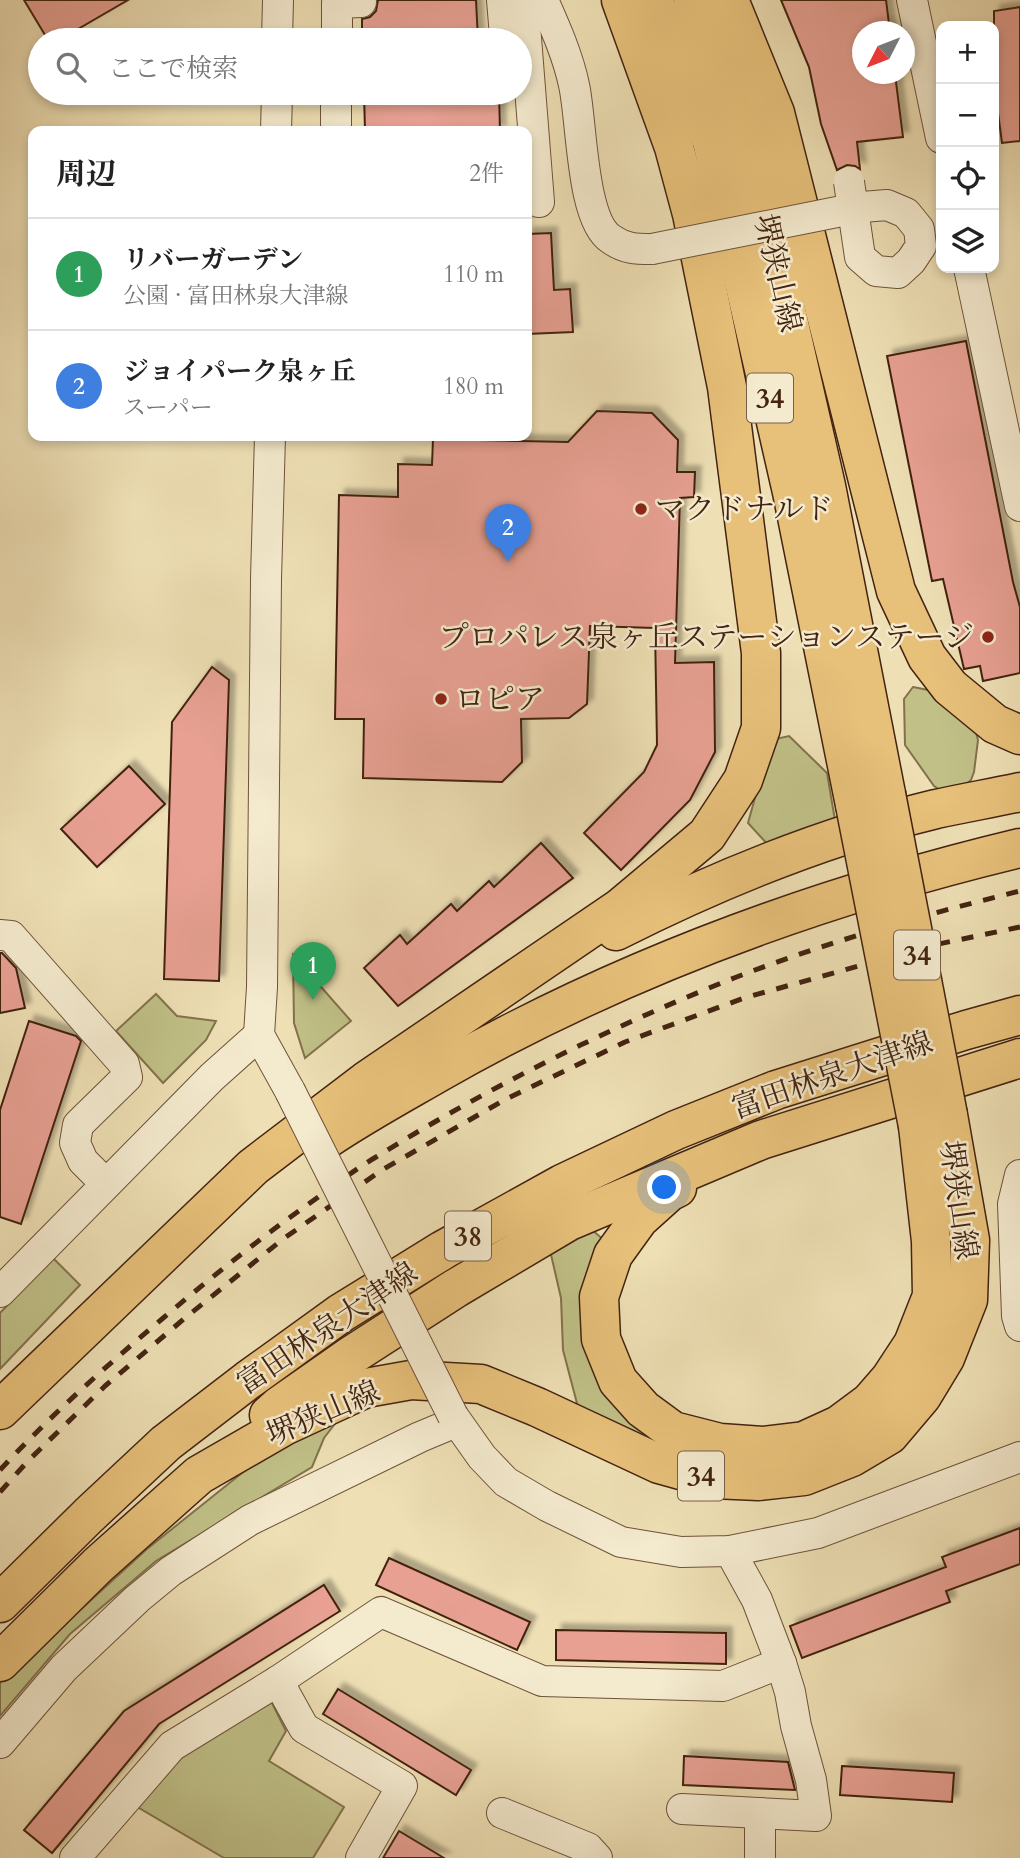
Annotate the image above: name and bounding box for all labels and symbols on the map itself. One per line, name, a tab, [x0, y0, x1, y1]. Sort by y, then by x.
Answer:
north arrow	[852, 21, 915, 84]
street label: 堺狭山線	[744, 210, 811, 336]
road number: 34	[747, 374, 793, 422]
place label: マクドナルド	[655, 489, 834, 530]
marker: マクドナルド	[633, 501, 649, 517]
pin: 2	[485, 504, 531, 562]
place label: プロパレス泉ヶ丘ステーションステージ	[439, 617, 974, 658]
marker: プロパレス泉ヶ丘ステーションステージ	[980, 629, 996, 645]
place label: ロピア	[455, 679, 545, 720]
marker: ロピア	[433, 691, 449, 707]
road number: 34	[894, 930, 940, 979]
pin: 1	[290, 942, 336, 1000]
street label: 富田林泉大津線	[726, 1022, 938, 1129]
street label: 堺狭山線	[930, 1138, 987, 1262]
your location	[647, 1170, 681, 1204]
road number: 38	[445, 1212, 491, 1260]
street label: 富田林泉大津線	[229, 1253, 426, 1404]
street label: 堺狭山線	[260, 1371, 386, 1456]
road number: 34	[678, 1452, 724, 1500]

